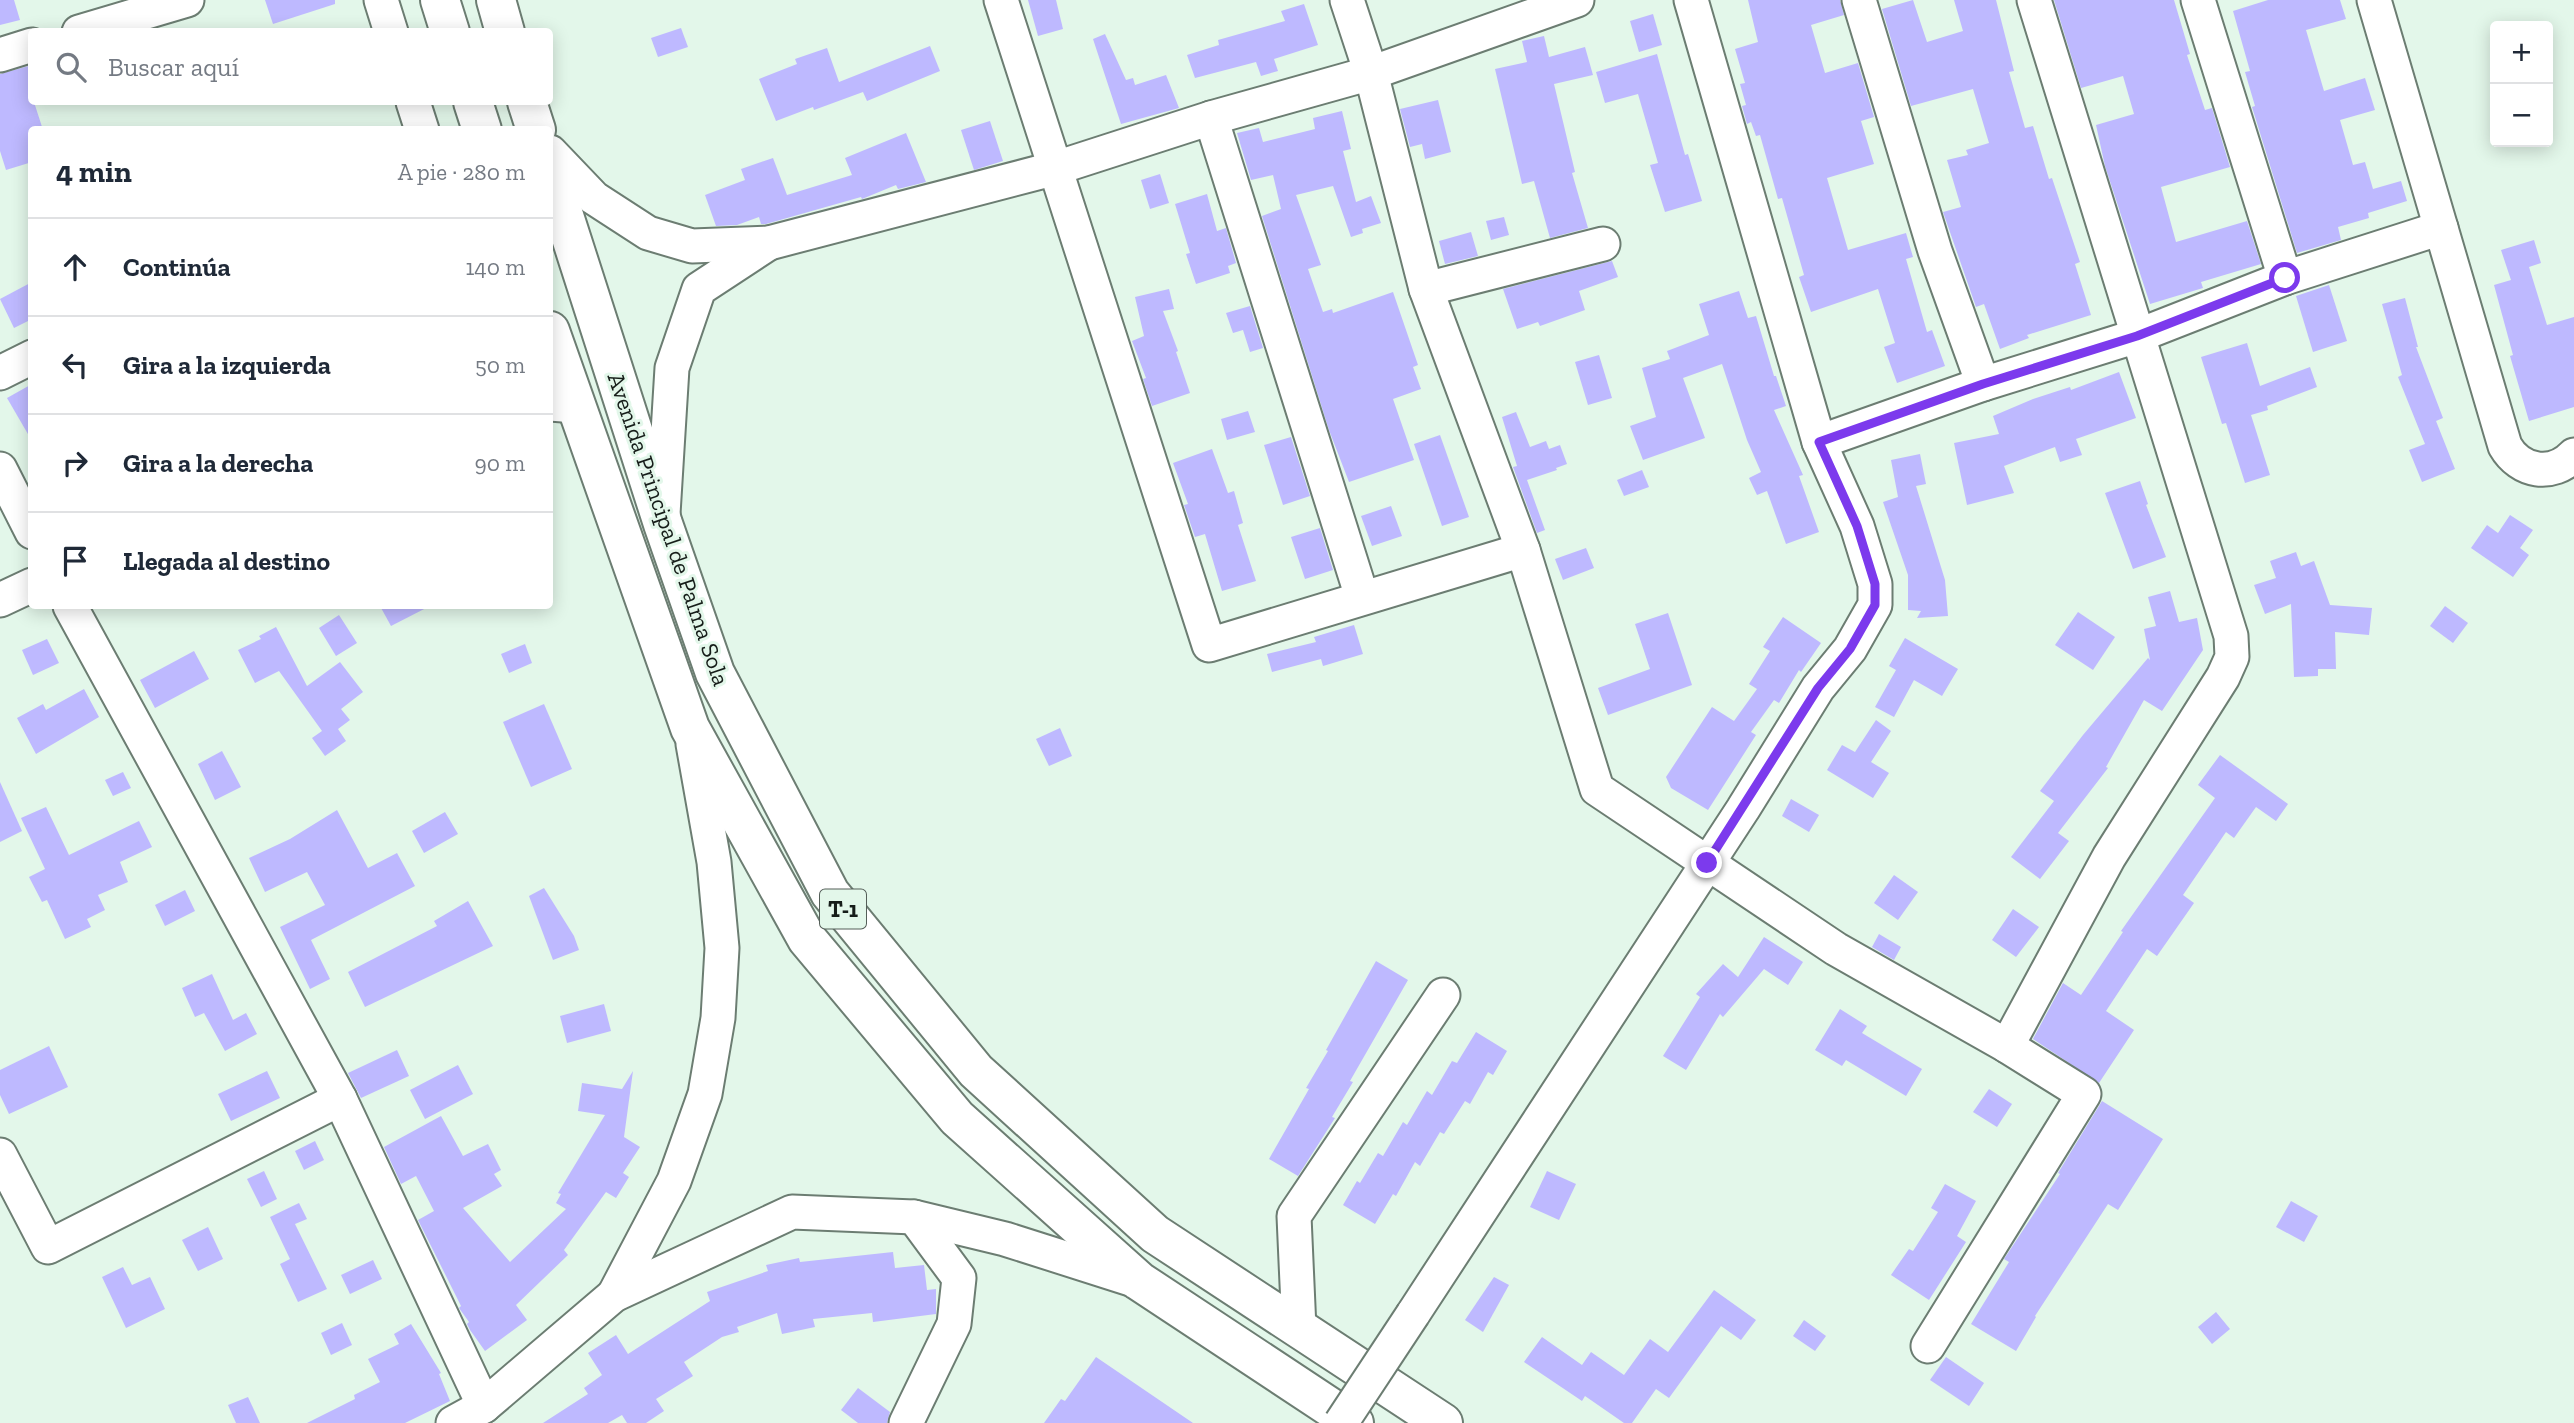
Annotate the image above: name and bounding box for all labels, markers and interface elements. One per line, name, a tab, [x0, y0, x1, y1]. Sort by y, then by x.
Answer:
map controls	[2490, 21, 2553, 147]
button: +	[2490, 21, 2553, 84]
search box	[28, 28, 553, 105]
icon: search	[52, 48, 90, 86]
text: Buscar aquí	[108, 51, 239, 83]
button: −	[2490, 84, 2553, 147]
text: 4 min	[56, 154, 132, 190]
text: A pie · 280 m	[398, 158, 525, 186]
icon: ahead	[56, 248, 94, 286]
text: Continúa	[123, 251, 231, 283]
text: 140 m	[465, 253, 525, 281]
route start	[2269, 262, 2300, 293]
icon: left	[56, 346, 94, 384]
text: Gira a la izquierda	[123, 349, 331, 381]
text: 50 m	[475, 351, 525, 379]
street label: Avenida Principal de Palma Sola	[602, 369, 736, 690]
icon: right	[56, 444, 94, 482]
text: Gira a la derecha	[123, 447, 313, 479]
text: 90 m	[474, 449, 525, 477]
icon: arrive	[56, 542, 94, 580]
text: Llegada al destino	[123, 545, 330, 577]
route end	[1691, 847, 1722, 878]
road number: T-1	[820, 890, 866, 928]

